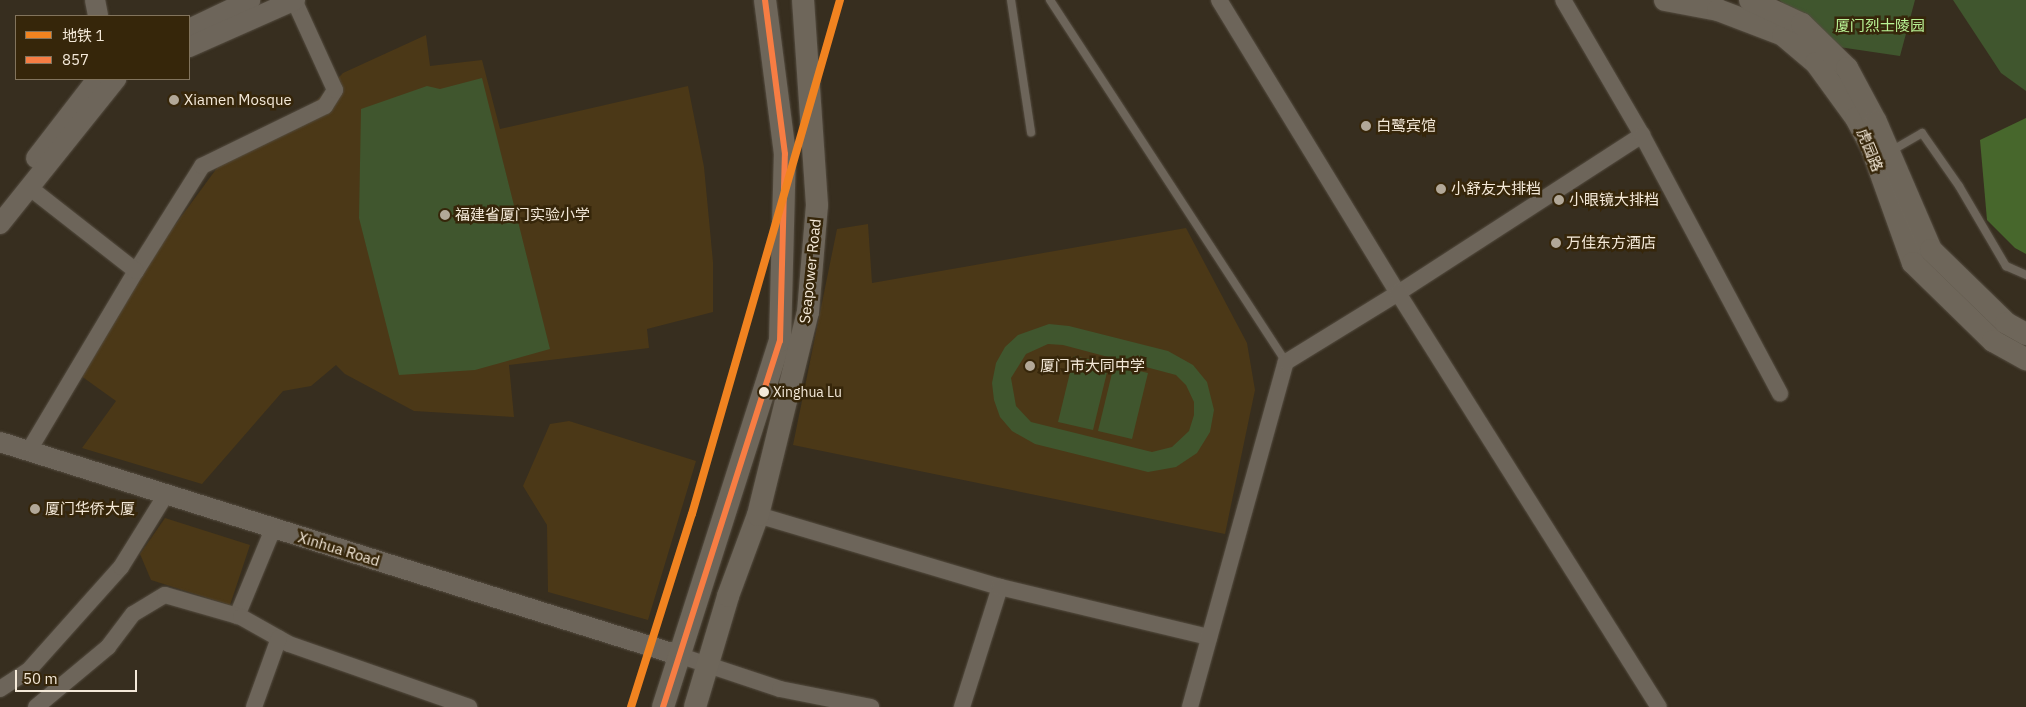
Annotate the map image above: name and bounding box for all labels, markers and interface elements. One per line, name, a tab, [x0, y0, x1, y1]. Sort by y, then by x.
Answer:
legend	[15, 15, 190, 80]
park label: 厦门烈士陵园	[1835, 17, 1925, 35]
text: 地铁 1	[62, 26, 105, 45]
text: 857	[62, 50, 89, 69]
place label: Xiamen Mosque	[184, 91, 292, 109]
marker: Xiamen Mosque	[168, 94, 180, 106]
place label: 白鹭宾馆	[1376, 117, 1436, 135]
marker: 白鹭宾馆	[1360, 120, 1372, 132]
street label: 虎园路	[1853, 126, 1887, 174]
place label: 小舒友大排档	[1451, 180, 1541, 198]
marker: 小舒友大排档	[1435, 183, 1447, 195]
place label: 小眼镜大排档	[1569, 191, 1659, 209]
marker: 小眼镜大排档	[1553, 194, 1565, 206]
place label: 福建省厦门实验小学	[455, 206, 590, 224]
marker: 福建省厦门实验小学	[439, 209, 451, 221]
street label: Seapower Road	[796, 218, 824, 324]
place label: 万佳东方酒店	[1566, 234, 1656, 252]
marker: 万佳东方酒店	[1550, 237, 1562, 249]
place label: 厦门市大同中学	[1040, 357, 1145, 375]
marker: 厦门市大同中学	[1024, 360, 1036, 372]
place label: Xinghua Lu	[773, 384, 842, 400]
marker: Xinghua Lu	[759, 387, 769, 397]
place label: 厦门华侨大厦	[45, 500, 135, 518]
marker: 厦门华侨大厦	[29, 503, 41, 515]
street label: Xinhua Road	[296, 528, 382, 570]
scale bar	[18, 660, 140, 692]
text: 50 m	[23, 669, 58, 688]

